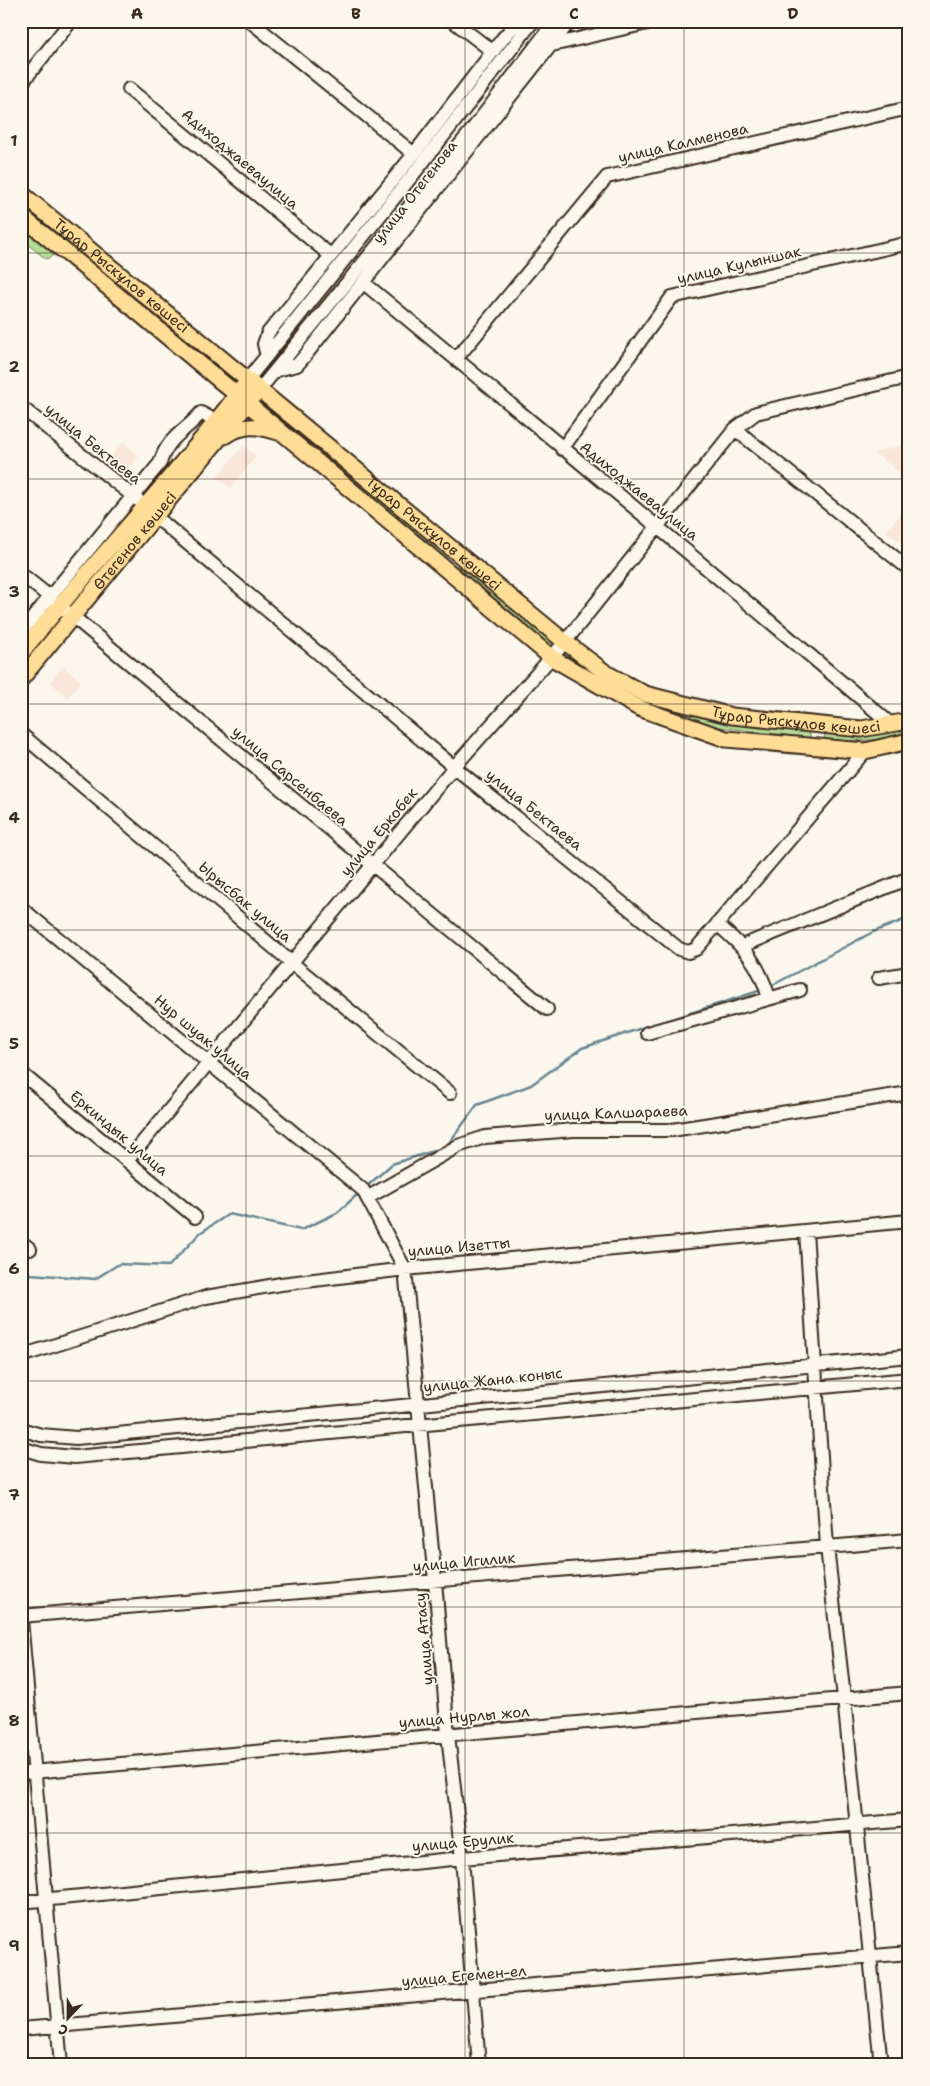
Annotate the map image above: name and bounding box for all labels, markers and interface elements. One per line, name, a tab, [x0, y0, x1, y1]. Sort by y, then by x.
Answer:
text: A	[131, 3, 143, 24]
text: B	[351, 3, 361, 24]
text: C	[569, 3, 579, 24]
text: D	[787, 3, 799, 24]
street label: Адиходжаеваулица	[177, 104, 303, 214]
street label: улица Калменова	[616, 118, 751, 168]
text: 1	[10, 130, 18, 151]
street label: улица Отегенова	[368, 136, 462, 248]
street label: Тұрар Рыскұлов көшесі	[49, 214, 193, 338]
street label: улица Кулыншак	[675, 241, 803, 289]
text: 2	[8, 356, 20, 377]
street label: улица Бектаева	[41, 399, 146, 489]
street label: Адиходжаеваулица	[576, 437, 703, 545]
street label: Тұрар Рыскұлов көшесі	[362, 472, 506, 595]
street label: Өтегенов көшесі	[88, 487, 181, 594]
text: 3	[8, 581, 20, 602]
street label: Тұрар Рыскұлов көшесі	[709, 701, 882, 739]
street label: улица Сарсенбаева	[228, 721, 353, 831]
street label: улица Бектаева	[482, 765, 587, 855]
street label: улица Еркобек	[336, 783, 422, 881]
text: 4	[8, 807, 20, 828]
street label: Ырысбак улица	[194, 857, 296, 947]
street label: Нур шуак улица	[150, 990, 257, 1084]
text: 5	[9, 1033, 19, 1054]
street label: Еркиндык улица	[66, 1086, 173, 1180]
street label: улица Калшараева	[544, 1100, 689, 1125]
street label: улица Изетты	[407, 1233, 511, 1261]
text: 6	[8, 1258, 20, 1279]
street label: улица Жана коныс	[422, 1363, 564, 1397]
text: 7	[8, 1484, 20, 1505]
street label: улица Игилик	[412, 1548, 516, 1576]
street label: улица Атасу	[410, 1592, 438, 1686]
street label: улица Нурлы жол	[398, 1701, 531, 1733]
text: 8	[8, 1710, 20, 1731]
street label: улица Ерулик	[411, 1828, 515, 1856]
text: 9	[8, 1935, 20, 1956]
street label: улица Егемен-ел	[401, 1961, 528, 1991]
north arrow	[42, 1994, 92, 2044]
text: С	[56, 2020, 70, 2040]

